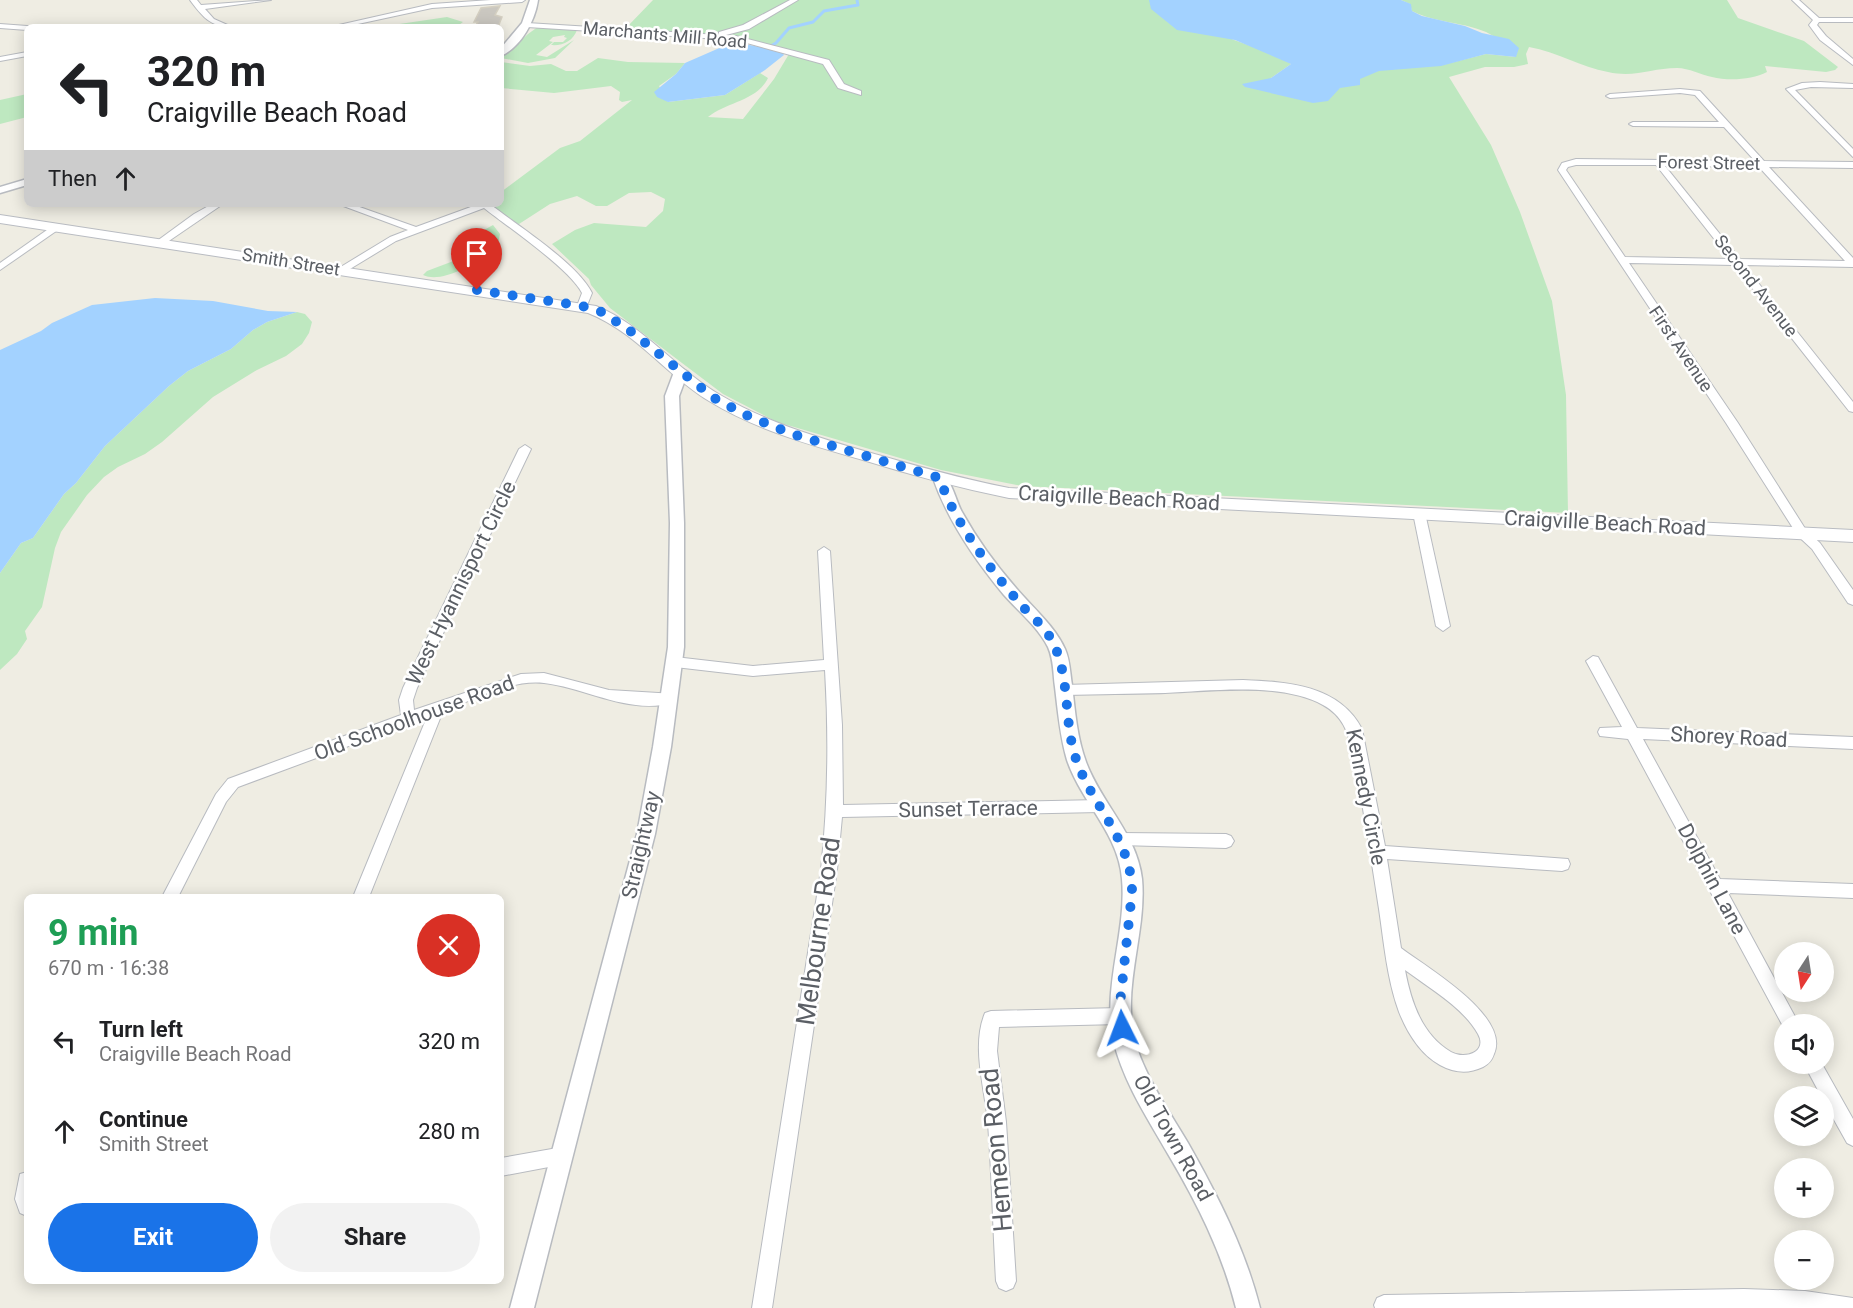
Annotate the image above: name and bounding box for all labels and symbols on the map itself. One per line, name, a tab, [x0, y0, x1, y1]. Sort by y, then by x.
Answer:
street label: Marchants Mill Road	[582, 17, 748, 52]
street label: Forest Street	[1658, 151, 1761, 174]
pin	[451, 228, 502, 290]
street label: Second Avenue	[1710, 231, 1803, 341]
street label: Smith Street	[241, 243, 342, 280]
street label: First Avenue	[1645, 302, 1718, 396]
street label: West Hyannisport Circle	[401, 477, 521, 689]
street label: Craigville Beach Road	[1017, 481, 1221, 515]
street label: Craigville Beach Road	[1503, 506, 1707, 540]
street label: Old Schoolhouse Road	[311, 671, 517, 765]
street label: Shorey Road	[1670, 722, 1788, 752]
street label: Kennedy Circle	[1341, 727, 1391, 867]
street label: Straightway	[617, 789, 665, 901]
street label: Sunset Terrace	[898, 796, 1038, 822]
street label: Dolphin Lane	[1673, 820, 1751, 938]
street label: Melbourne Road	[790, 835, 846, 1027]
north arrow	[1774, 942, 1834, 1002]
position arrow	[1090, 996, 1154, 1060]
street label: Hemeon Road	[974, 1067, 1018, 1233]
street label: Old Town Road	[1128, 1071, 1218, 1205]

